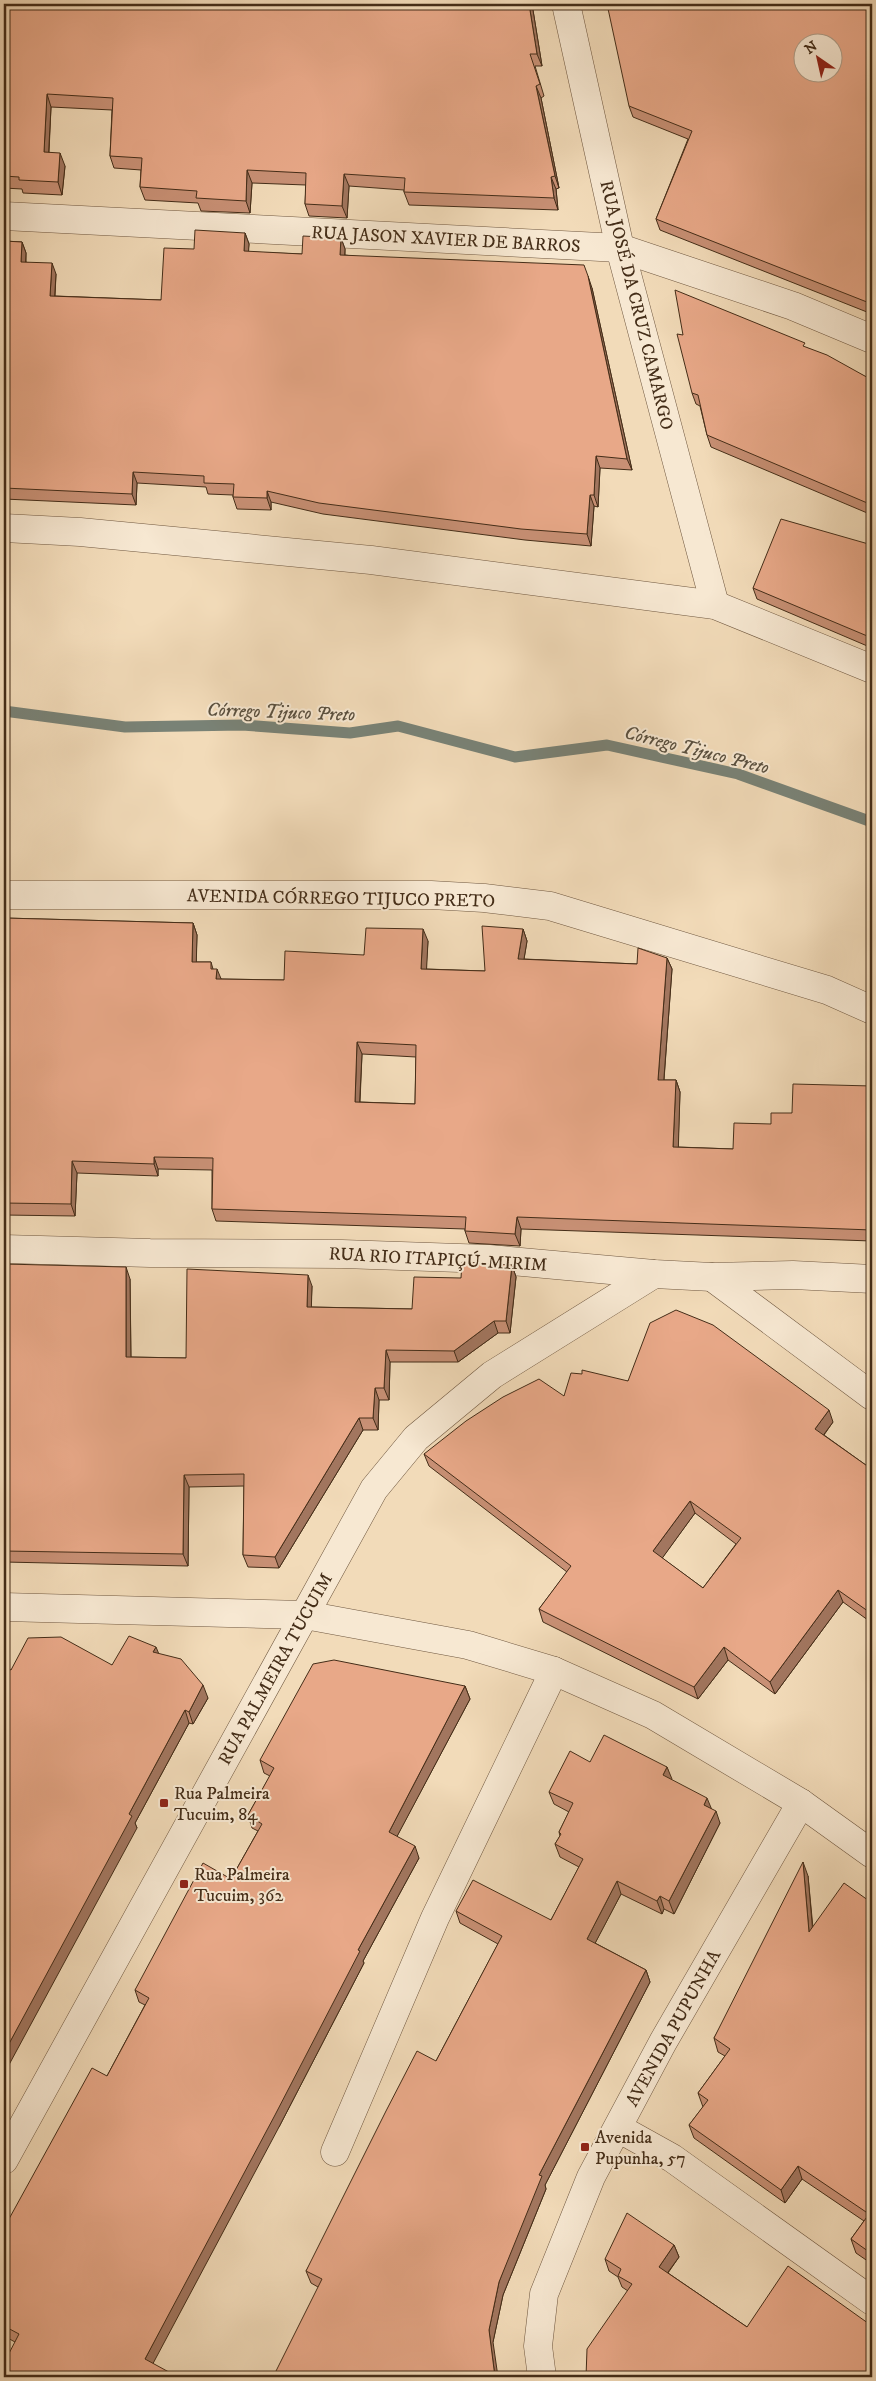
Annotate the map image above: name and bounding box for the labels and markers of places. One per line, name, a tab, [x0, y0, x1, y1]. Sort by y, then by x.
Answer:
place label: Rua Palmeira Tucuim, 84	[174, 1783, 270, 1826]
marker: Rua Palmeira Tucuim, 84	[158, 1797, 170, 1809]
place label: Rua Palmeira Tucuim, 362	[194, 1864, 290, 1907]
marker: Rua Palmeira Tucuim, 362	[178, 1878, 190, 1890]
place label: Avenida Pupunha, 57	[595, 2127, 686, 2170]
marker: Avenida Pupunha, 57	[579, 2141, 591, 2153]

